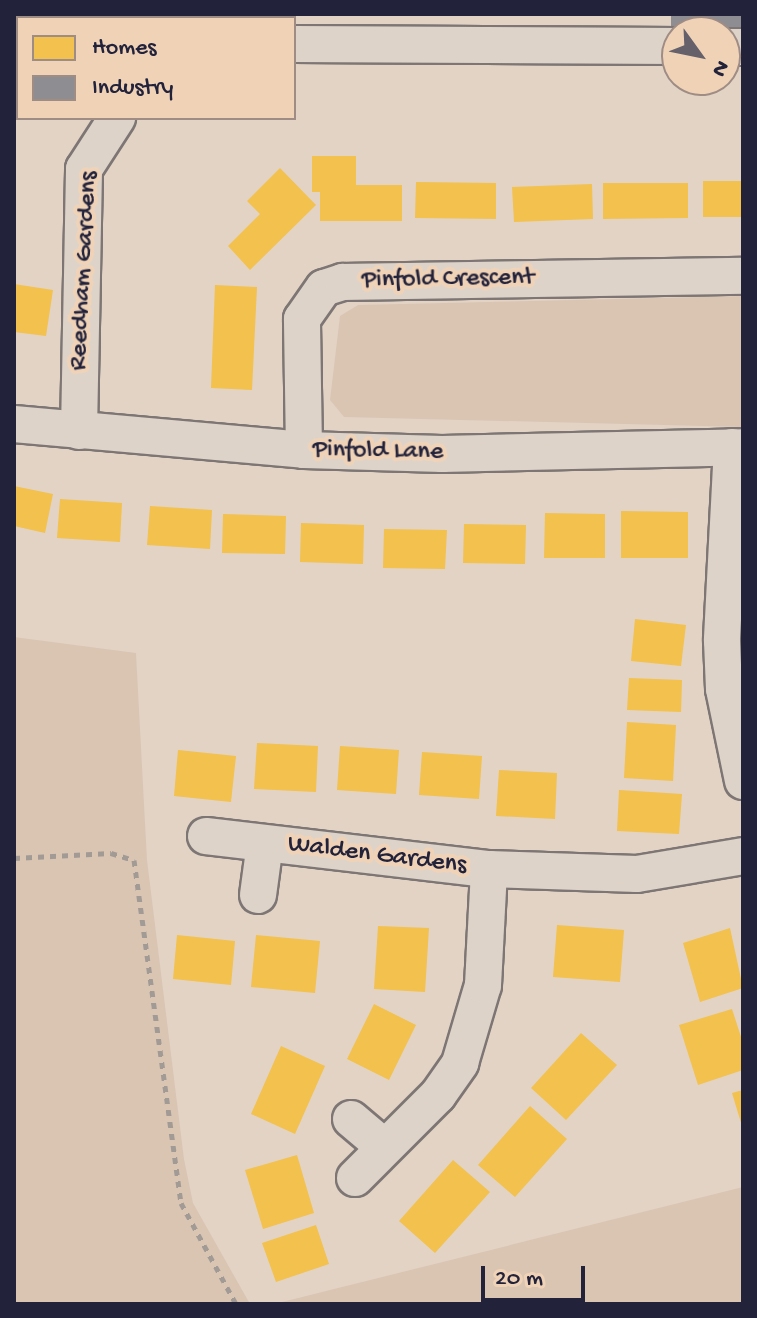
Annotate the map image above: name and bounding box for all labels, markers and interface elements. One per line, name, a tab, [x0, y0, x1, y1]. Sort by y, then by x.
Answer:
legend	[16, 16, 296, 120]
north arrow	[661, 16, 741, 96]
text: Homes	[92, 34, 156, 63]
text: N	[705, 55, 734, 81]
text: Industry	[92, 74, 173, 103]
street label: Reedham Gardens	[64, 171, 106, 371]
street label: Pinfold Crescent	[362, 263, 534, 297]
street label: Pinfold Lane	[312, 435, 444, 469]
street label: Walden Gardens	[286, 830, 468, 882]
scale bar	[485, 1250, 589, 1300]
text: 20 m	[495, 1265, 543, 1294]

